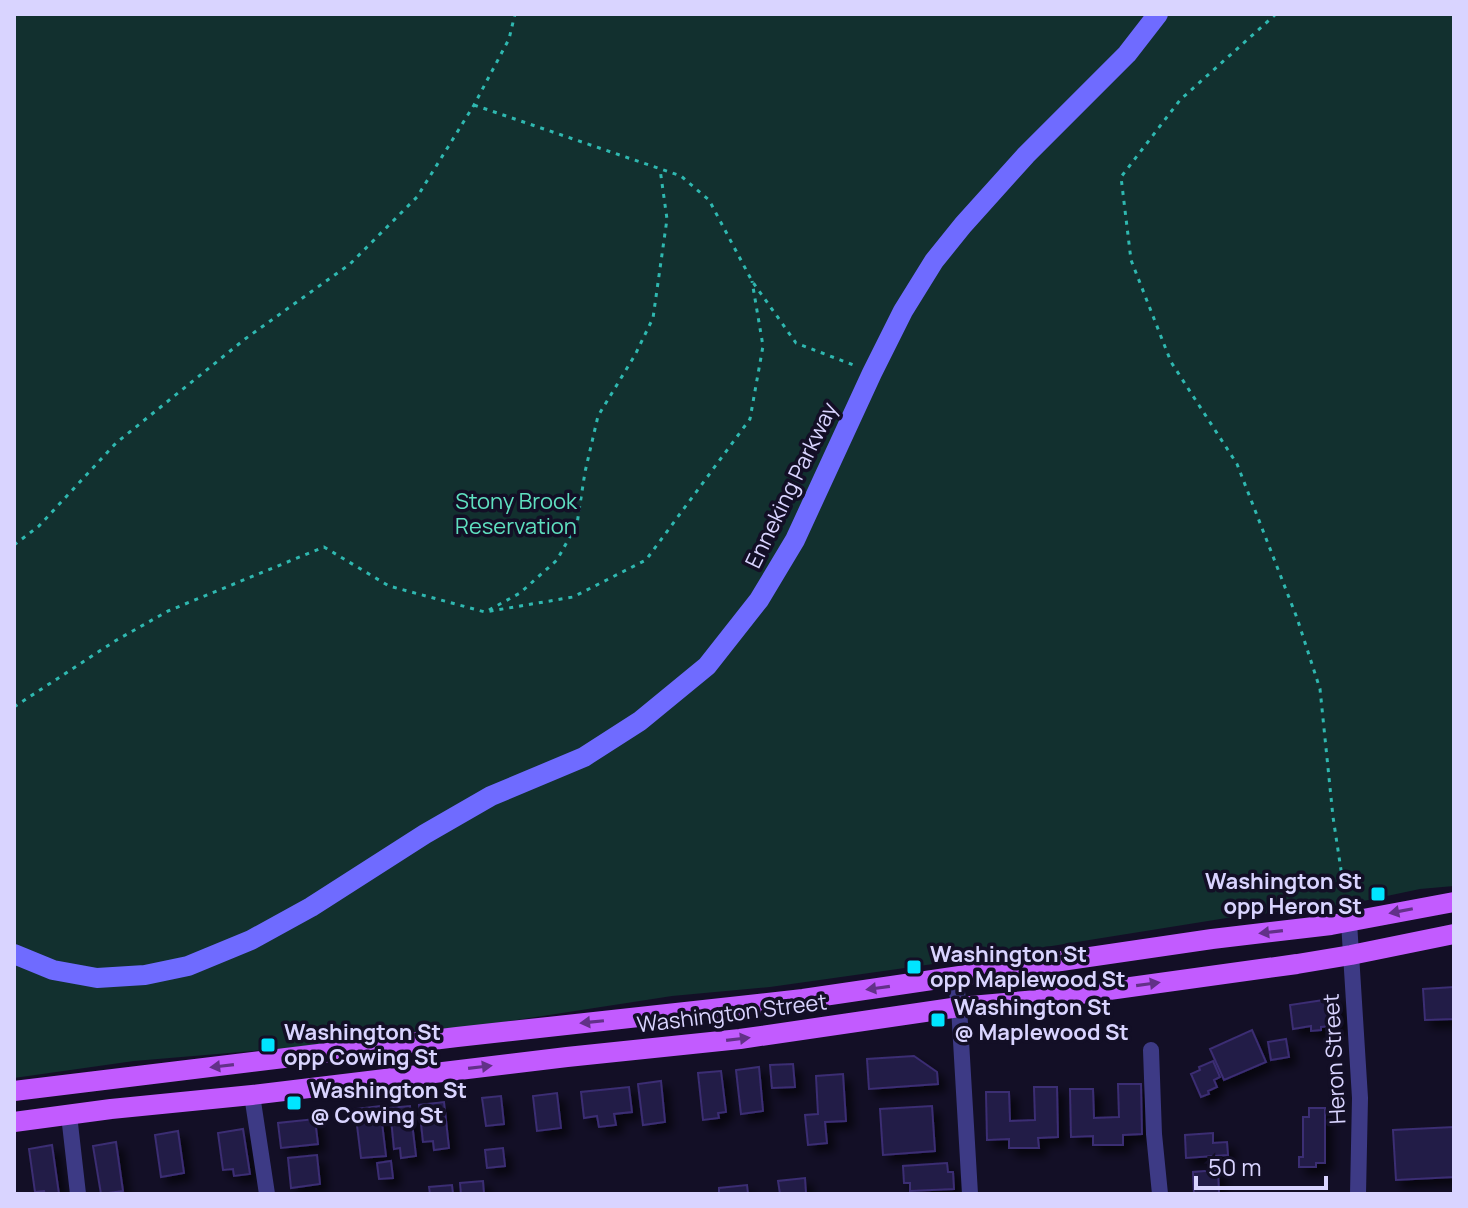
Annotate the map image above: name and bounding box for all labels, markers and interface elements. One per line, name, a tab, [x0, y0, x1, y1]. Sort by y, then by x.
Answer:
street label: Enneking Parkway	[738, 397, 844, 573]
park label: Stony Brook Reservation	[455, 486, 578, 541]
place label: Washington St opp Heron St	[1205, 866, 1362, 921]
marker: Washington St opp Heron St	[1369, 885, 1387, 903]
one-way arrow	[1389, 906, 1414, 918]
one-way arrow	[1258, 925, 1283, 938]
place label: Washington St opp Maplewood St	[930, 939, 1125, 994]
marker: Washington St opp Maplewood St	[905, 958, 923, 976]
one-way arrow	[1136, 977, 1161, 990]
one-way arrow	[865, 982, 890, 995]
street label: Washington Street	[635, 986, 829, 1040]
place label: Washington St @ Maplewood St	[954, 992, 1129, 1047]
street label: Heron Street	[1316, 993, 1352, 1125]
marker: Washington St @ Maplewood St	[929, 1011, 947, 1029]
one-way arrow	[579, 1016, 604, 1029]
place label: Washington St opp Cowing St	[284, 1017, 441, 1072]
one-way arrow	[726, 1032, 751, 1045]
marker: Washington St opp Cowing St	[259, 1036, 277, 1054]
one-way arrow	[209, 1059, 234, 1072]
one-way arrow	[468, 1060, 493, 1073]
place label: Washington St @ Cowing St	[310, 1075, 467, 1130]
marker: Washington St @ Cowing St	[285, 1094, 303, 1112]
scale bar	[1196, 1140, 1326, 1190]
text: 50 m	[1208, 1150, 1262, 1183]

